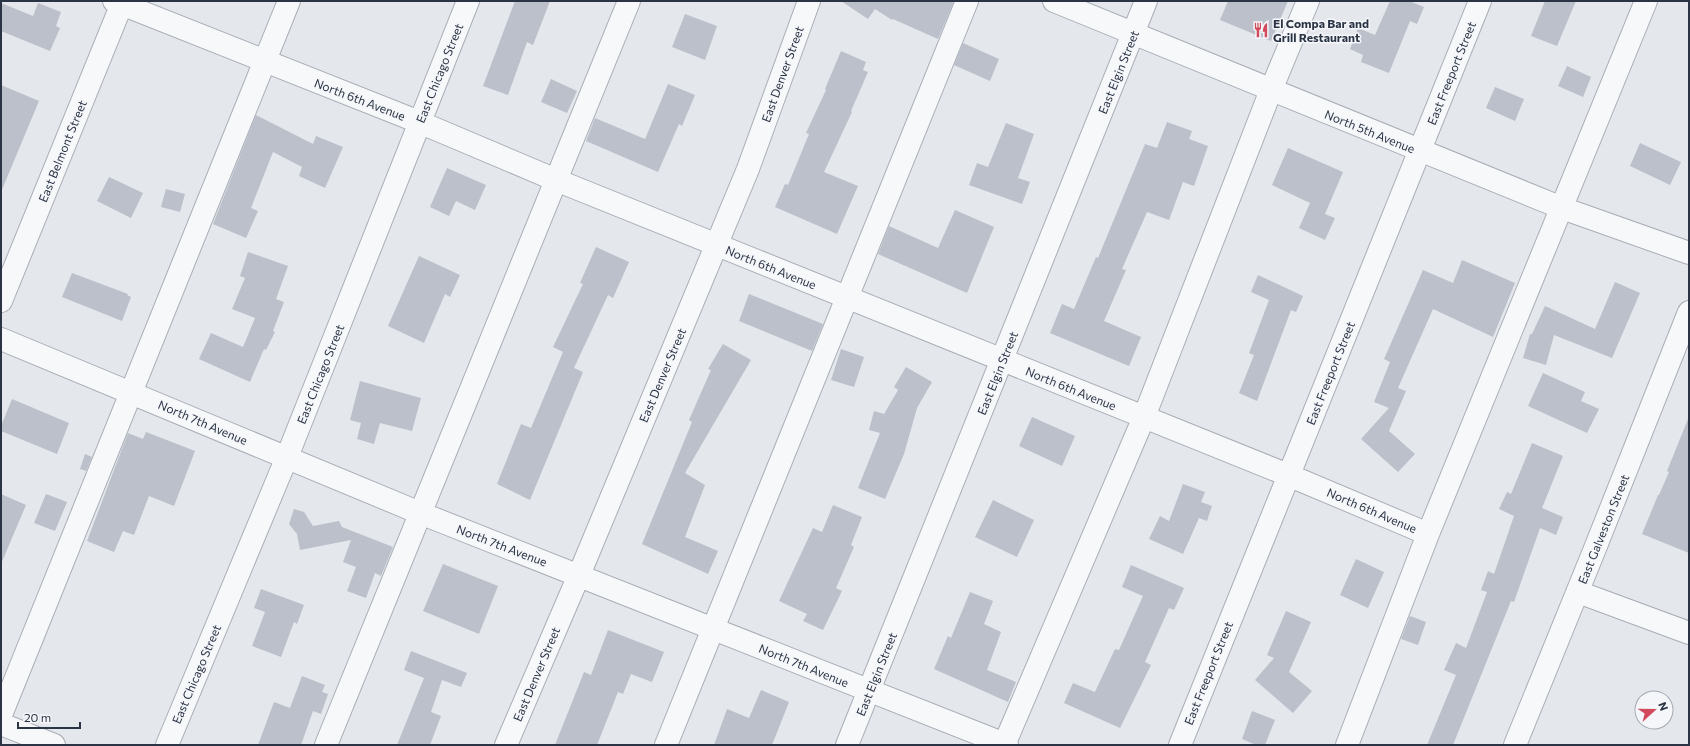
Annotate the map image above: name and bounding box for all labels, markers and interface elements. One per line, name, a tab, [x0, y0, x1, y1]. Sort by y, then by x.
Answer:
place label: El Compa Bar and Grill Restaurant	[1273, 16, 1369, 44]
street label: East Freeport Street	[1424, 19, 1478, 127]
street label: East Chicago Street	[413, 21, 465, 125]
restaurant icon: El Compa Bar and Grill Restaurant	[1252, 21, 1270, 39]
street label: East Denver Street	[758, 24, 806, 124]
street label: East Elgin Street	[1095, 28, 1141, 116]
street label: North 6th Avenue	[312, 75, 408, 123]
street label: East Belmont Street	[35, 98, 89, 204]
street label: North 5th Avenue	[1323, 107, 1417, 155]
street label: North 6th Avenue	[724, 242, 818, 292]
street label: East Freeport Street	[1303, 319, 1357, 427]
street label: East Chicago Street	[294, 322, 346, 426]
street label: East Denver Street	[636, 326, 688, 424]
street label: East Elgin Street	[974, 329, 1020, 417]
street label: North 6th Avenue	[1024, 363, 1118, 413]
street label: North 7th Avenue	[156, 397, 250, 447]
street label: East Galveston Street	[1575, 472, 1631, 586]
street label: North 6th Avenue	[1325, 485, 1419, 535]
street label: North 7th Avenue	[455, 521, 549, 569]
street label: East Freeport Street	[1181, 619, 1235, 727]
street label: East Chicago Street	[169, 622, 223, 726]
street label: East Denver Street	[510, 625, 562, 723]
street label: East Elgin Street	[853, 630, 899, 718]
street label: North 7th Avenue	[757, 641, 851, 689]
north arrow	[1634, 690, 1674, 730]
text: N	[1656, 700, 1671, 712]
scale bar	[18, 704, 80, 730]
text: 20 m	[24, 710, 51, 724]

